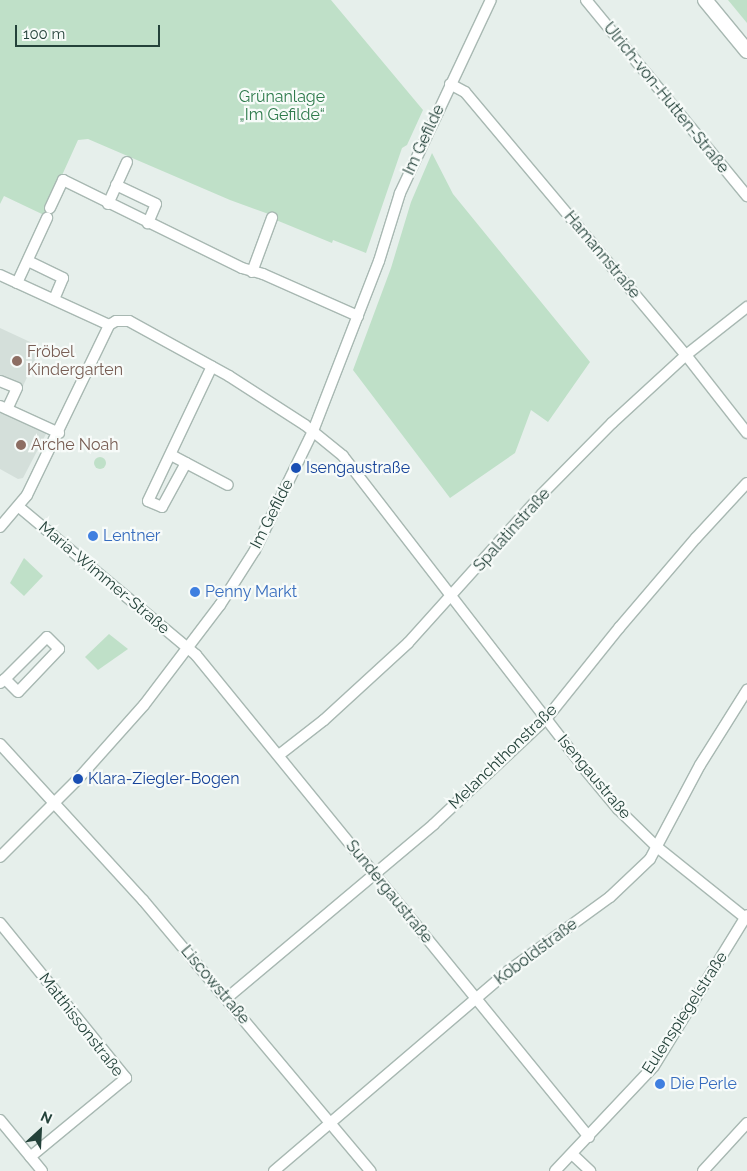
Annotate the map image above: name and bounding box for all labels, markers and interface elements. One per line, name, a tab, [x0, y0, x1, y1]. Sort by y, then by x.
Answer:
scale bar	[18, 15, 162, 47]
street label: Ulrich-von-Hutten-Straße	[599, 19, 733, 177]
text: 100 m	[23, 25, 65, 43]
park label: Grünanlage „Im Gefilde“	[239, 87, 325, 125]
street label: Im Gefilde	[399, 102, 449, 178]
street label: Hamannstraße	[560, 207, 644, 303]
place label: Fröbel Kindergarten	[27, 342, 123, 380]
marker: Fröbel Kindergarten	[11, 355, 23, 367]
place label: Arche Noah	[31, 435, 119, 455]
marker: Arche Noah	[15, 439, 27, 451]
place label: Isengaustraße	[306, 458, 410, 478]
marker: Isengaustraße	[290, 462, 302, 474]
street label: Im Gefilde	[246, 476, 298, 552]
street label: Spalatinstraße	[470, 485, 554, 575]
street label: Maria-Wimmer-Straße	[35, 518, 173, 638]
place label: Lentner	[103, 526, 160, 546]
marker: Lentner	[87, 530, 99, 542]
place label: Penny Markt	[205, 582, 298, 602]
marker: Penny Markt	[189, 586, 201, 598]
street label: Melanchthonstraße	[445, 700, 561, 814]
street label: Isengaustraße	[553, 731, 635, 823]
place label: Klara-Ziegler-Bogen	[88, 769, 239, 789]
marker: Klara-Ziegler-Bogen	[72, 773, 84, 785]
street label: Sundergaustraße	[342, 837, 436, 947]
street label: Koboldstraße	[491, 915, 581, 989]
street label: Liscowstraße	[177, 942, 253, 1028]
street label: Eulenspiegelstraße	[638, 948, 732, 1078]
street label: Matthissonstraße	[35, 969, 127, 1081]
place label: Die Perle	[670, 1074, 737, 1094]
marker: Die Perle	[654, 1078, 666, 1090]
north arrow	[15, 1106, 65, 1156]
text: N	[38, 1108, 55, 1127]

